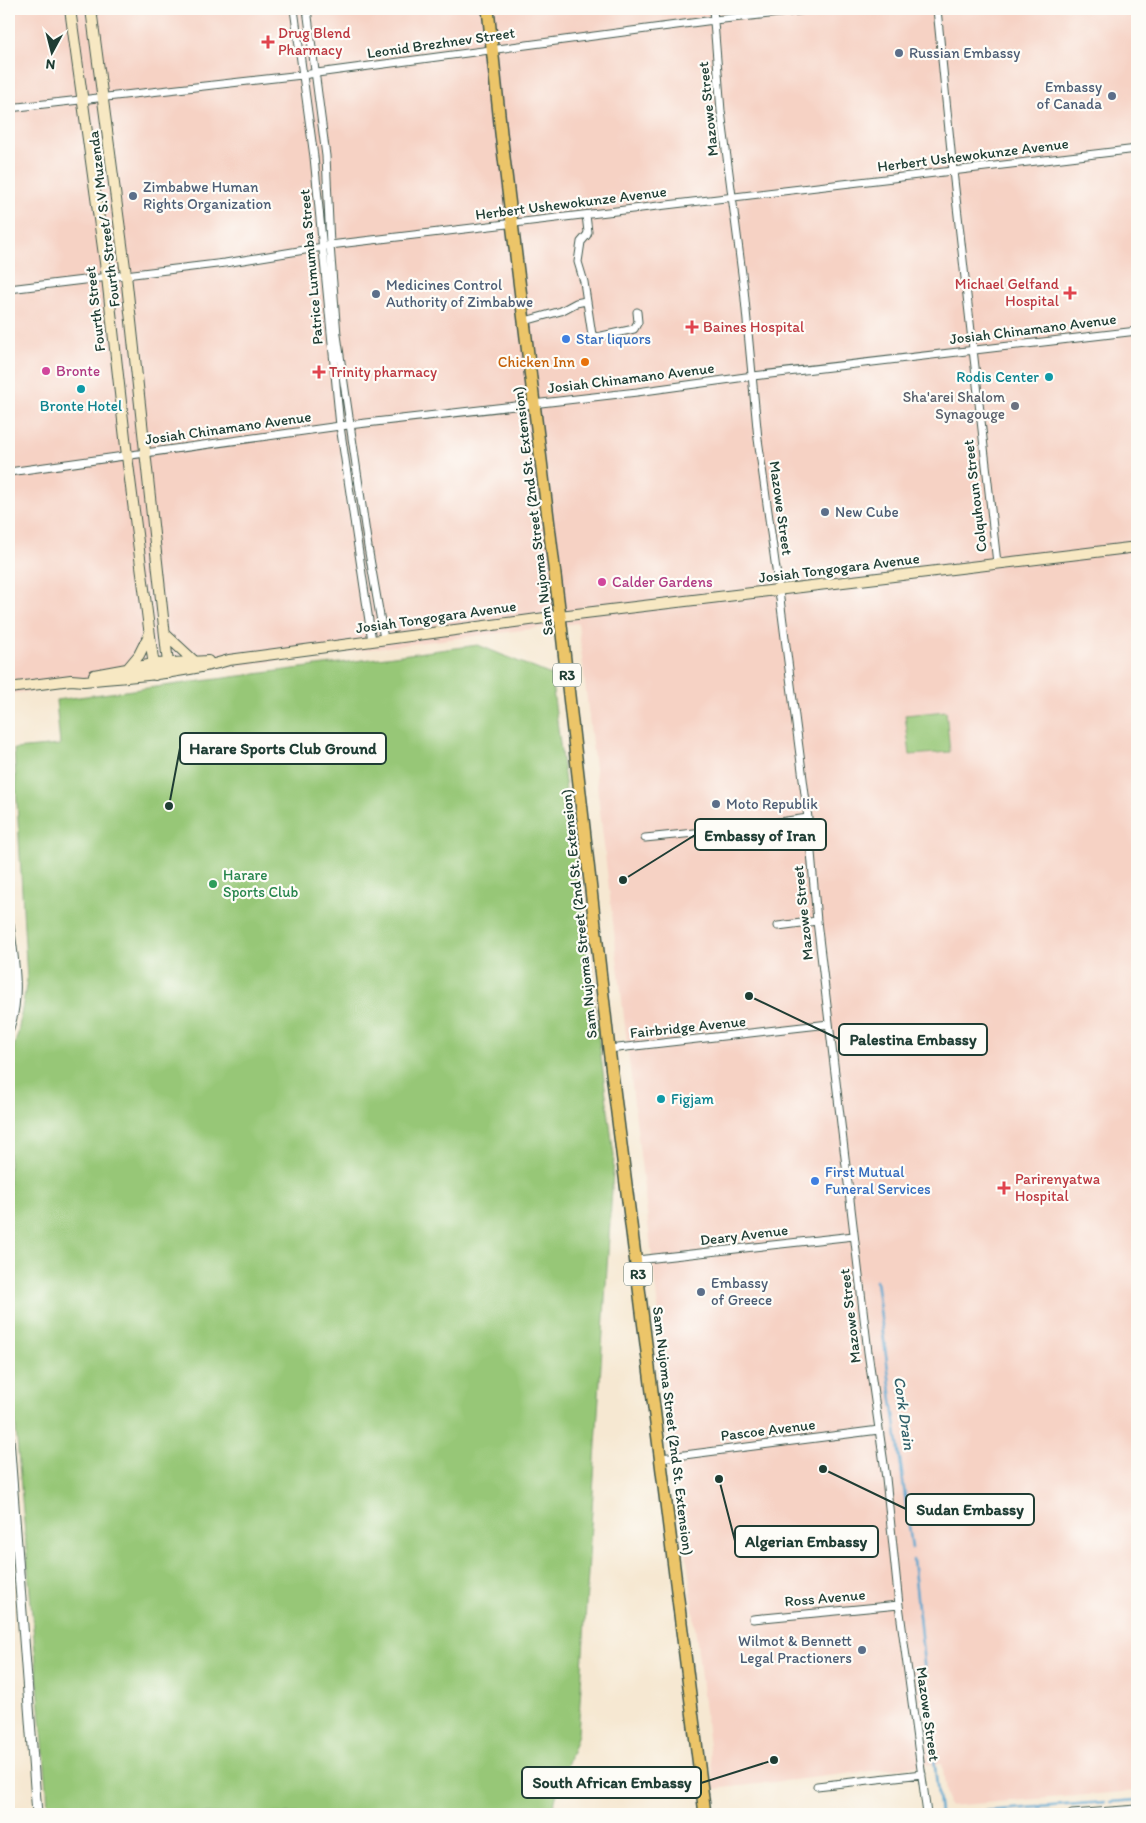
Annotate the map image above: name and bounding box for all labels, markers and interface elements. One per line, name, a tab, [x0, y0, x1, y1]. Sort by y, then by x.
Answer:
place label: Drug Blend Pharmacy	[278, 24, 351, 59]
street label: Leonid Brezhnev Street	[366, 24, 517, 62]
north arrow	[28, 28, 78, 78]
marker: Drug Blend Pharmacy	[262, 36, 274, 48]
place label: Russian Embassy	[909, 44, 1020, 62]
marker: Russian Embassy	[893, 47, 905, 59]
text: N	[45, 55, 56, 73]
street label: Mazowe Street	[694, 60, 722, 157]
place label: Embassy of Canada	[1037, 78, 1102, 113]
marker: Embassy of Canada	[1106, 90, 1118, 102]
street label: Fourth Street/ S.V Muzenda	[84, 130, 124, 308]
street label: Herbert Ushewokunze Avenue	[876, 134, 1070, 176]
place label: Zimbabwe Human Rights Organization	[143, 178, 272, 213]
street label: Herbert Ushewokunze Avenue	[474, 182, 668, 224]
street label: Patrice Lumumba Street	[295, 188, 327, 345]
marker: Zimbabwe Human Rights Organization	[127, 190, 139, 202]
street label: Fourth Street	[81, 265, 109, 353]
place label: Michael Gelfand Hospital	[955, 275, 1060, 310]
place label: Medicines Control Authority of Zimbabwe	[386, 276, 533, 311]
marker: Michael Gelfand Hospital	[1063, 286, 1077, 300]
marker: Medicines Control Authority of Zimbabwe	[370, 288, 382, 300]
street label: Josiah Chinamano Avenue	[949, 310, 1117, 348]
place label: Baines Hospital	[703, 318, 805, 336]
marker: Baines Hospital	[685, 320, 699, 334]
place label: Star liquors	[576, 330, 651, 348]
marker: Star liquors	[560, 333, 572, 345]
place label: Chicken Inn	[498, 353, 575, 371]
marker: Chicken Inn	[579, 356, 591, 368]
street label: Josiah Chinamano Avenue	[547, 359, 715, 397]
place label: Bronte	[56, 362, 100, 380]
place label: Trinity pharmacy	[329, 363, 437, 381]
marker: Bronte	[40, 365, 52, 377]
marker: Trinity pharmacy	[313, 366, 325, 378]
place label: Rodis Center	[956, 368, 1039, 386]
marker: Rodis Center	[1043, 371, 1055, 383]
marker: Bronte Hotel	[75, 383, 87, 395]
street label: Sam Nujoma Street (2nd St. Extension)	[509, 386, 557, 636]
place label: Sha'arei Shalom Synagouge	[903, 388, 1005, 423]
place label: Bronte Hotel	[40, 397, 123, 415]
marker: Sha'arei Shalom Synagouge	[1009, 400, 1021, 412]
street label: Josiah Chinamano Avenue	[144, 407, 312, 449]
street label: Colquhoun Street	[959, 438, 991, 553]
street label: Mazowe Street	[765, 460, 797, 557]
place label: New Cube	[835, 503, 899, 521]
marker: New Cube	[819, 506, 831, 518]
street label: Josiah Tongogara Avenue	[758, 549, 920, 587]
place label: Calder Gardens	[612, 573, 713, 591]
marker: Calder Gardens	[596, 576, 608, 588]
street label: Josiah Tongogara Avenue	[355, 597, 517, 637]
road number: R3	[553, 664, 581, 686]
callout: Harare Sports Club Ground	[180, 733, 386, 764]
text: Harare Sports Club Ground	[189, 739, 377, 759]
street label: Sam Nujoma Street (2nd St. Extension)	[557, 789, 601, 1039]
place label: Moto Republik	[726, 795, 818, 813]
marker: Moto Republik	[710, 798, 722, 810]
callout: Embassy of Iran	[695, 819, 826, 850]
text: Embassy of Iran	[704, 826, 816, 846]
street label: Mazowe Street	[789, 864, 817, 961]
place label: Harare Sports Club	[223, 866, 299, 901]
marker: Harare Sports Club	[207, 878, 219, 890]
street label: Fairbridge Avenue	[629, 1012, 747, 1042]
callout: Palestina Embassy	[839, 1024, 987, 1055]
text: Palestina Embassy	[849, 1030, 977, 1050]
place label: Figjam	[671, 1090, 714, 1108]
marker: Figjam	[655, 1093, 667, 1105]
place label: First Mutual Funeral Services	[825, 1163, 931, 1198]
place label: Parirenyatwa Hospital	[1015, 1170, 1101, 1205]
marker: First Mutual Funeral Services	[809, 1175, 821, 1187]
marker: Parirenyatwa Hospital	[997, 1181, 1011, 1195]
street label: Deary Avenue	[699, 1221, 789, 1249]
road number: R3	[624, 1262, 652, 1286]
street label: Mazowe Street	[835, 1267, 865, 1364]
place label: Embassy of Greece	[711, 1274, 772, 1309]
marker: Embassy of Greece	[695, 1286, 707, 1298]
street label: Sam Nujoma Street (2nd St. Extension)	[649, 1306, 697, 1556]
water label: Cork Drain	[890, 1375, 919, 1451]
street label: Pascoe Avenue	[720, 1415, 816, 1445]
callout: Sudan Embassy	[906, 1494, 1034, 1525]
text: Sudan Embassy	[916, 1500, 1024, 1520]
callout: Algerian Embassy	[735, 1526, 878, 1557]
text: Algerian Embassy	[744, 1532, 867, 1552]
street label: Ross Avenue	[784, 1586, 866, 1610]
place label: Wilmot & Bennett Legal Practioners	[738, 1632, 852, 1667]
marker: Wilmot & Bennett Legal Practioners	[856, 1644, 868, 1656]
street label: Mazowe Street	[912, 1666, 944, 1763]
callout: South African Embassy	[522, 1767, 701, 1798]
text: South African Embassy	[532, 1773, 692, 1793]

